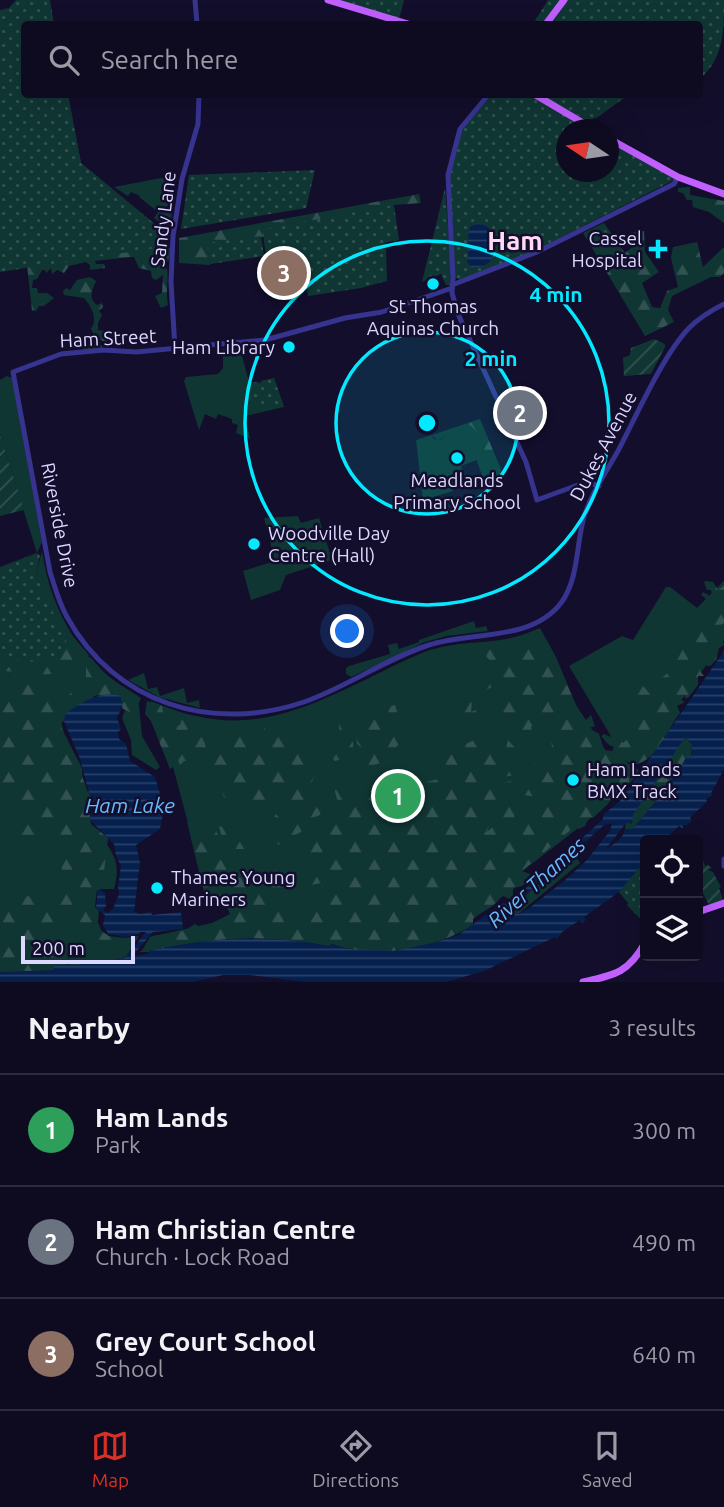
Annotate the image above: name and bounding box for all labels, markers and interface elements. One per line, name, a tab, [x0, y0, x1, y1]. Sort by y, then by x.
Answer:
search box	[21, 21, 703, 98]
icon: search	[45, 41, 83, 79]
text: Search here	[101, 45, 238, 74]
north arrow	[556, 119, 619, 182]
street label: Sandy Lane	[146, 170, 180, 268]
district label: Ham	[487, 226, 543, 255]
place label: Cassel Hospital	[571, 227, 642, 271]
marker: Cassel Hospital	[648, 239, 668, 259]
pin: 3	[261, 247, 307, 299]
marker: St Thomas Aquinas Church	[425, 276, 441, 292]
text: 4 min	[529, 282, 583, 306]
place label: St Thomas Aquinas Church	[367, 295, 499, 339]
street label: Ham Street	[59, 324, 157, 352]
place label: Ham Library	[172, 336, 275, 358]
marker: Ham Library	[281, 339, 297, 355]
text: 2 min	[464, 346, 518, 370]
pin: 2	[497, 387, 543, 439]
street label: Dukes Avenue	[565, 388, 641, 504]
centre of rings	[415, 411, 439, 435]
marker: Meadlands Primary School	[449, 450, 465, 466]
street label: Riverside Drive	[37, 461, 83, 589]
place label: Meadlands Primary School	[393, 469, 521, 513]
place label: Woodville Day Centre (Hall)	[268, 522, 390, 566]
marker: Woodville Day Centre (Hall)	[246, 536, 262, 552]
your location	[330, 614, 364, 648]
place label: Ham Lands BMX Track	[587, 758, 680, 802]
pin: 1	[375, 770, 421, 822]
marker: Ham Lands BMX Track	[565, 772, 581, 788]
water label: Ham Lake	[85, 793, 175, 817]
water label: River Thames	[482, 832, 590, 932]
map controls	[640, 835, 703, 961]
button: locate	[640, 835, 703, 898]
place label: Thames Young Mariners	[171, 866, 296, 910]
marker: Thames Young Mariners	[149, 880, 165, 896]
button: layers	[640, 898, 703, 961]
scale bar	[21, 933, 135, 965]
text: 200 m	[32, 937, 85, 959]
text: Nearby	[28, 1011, 130, 1045]
text: 3 results	[608, 1015, 696, 1040]
text: Ham Lands	[95, 1103, 228, 1132]
text: 1	[45, 1118, 57, 1143]
text: 300 m	[632, 1118, 696, 1143]
text: Park	[95, 1132, 141, 1157]
text: Ham Christian Centre	[95, 1215, 356, 1244]
text: 2	[45, 1230, 57, 1255]
text: 490 m	[632, 1230, 696, 1255]
text: Church · Lock Road	[95, 1244, 290, 1269]
text: Grey Court School	[95, 1327, 316, 1356]
text: 3	[45, 1342, 57, 1367]
text: 640 m	[632, 1342, 696, 1367]
text: School	[95, 1356, 164, 1381]
tab: Map	[91, 1427, 129, 1491]
tab: Directions	[312, 1427, 399, 1491]
tab: Saved	[582, 1427, 633, 1491]

